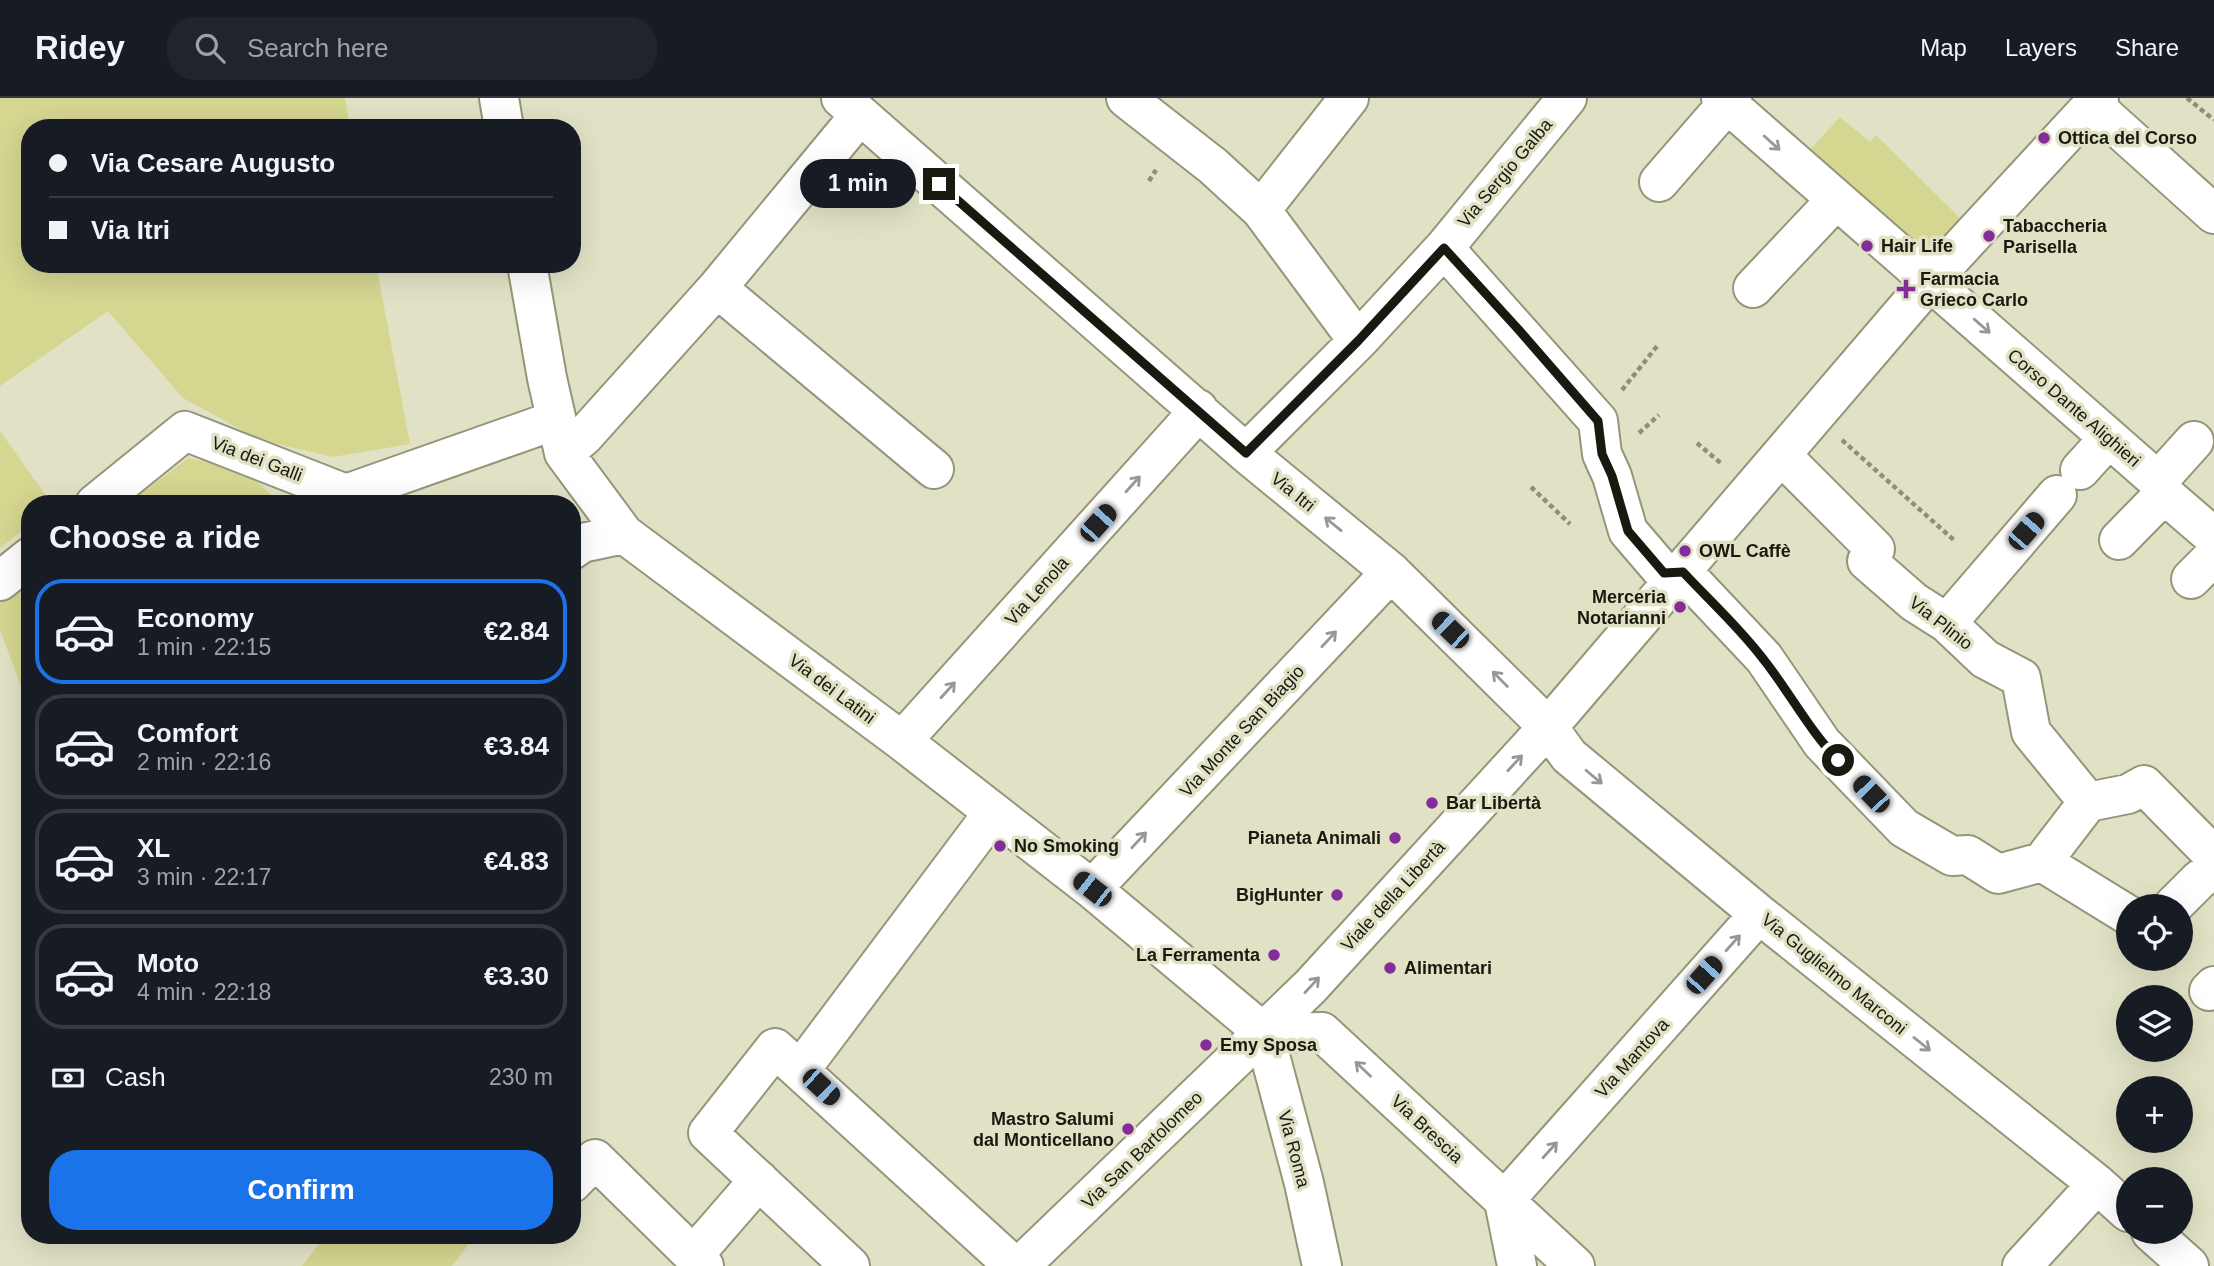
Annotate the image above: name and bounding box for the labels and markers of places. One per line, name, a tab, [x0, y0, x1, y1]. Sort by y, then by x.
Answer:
place label: Ottica del Corso	[2058, 128, 2197, 148]
marker: Ottica del Corso	[2036, 130, 2052, 146]
place label: Tabaccheria Parisella	[2003, 216, 2108, 257]
marker: Tabaccheria Parisella	[1981, 228, 1997, 244]
place label: Hair Life	[1881, 236, 1953, 256]
marker: Hair Life	[1859, 238, 1875, 254]
place label: Farmacia Grieco Carlo	[1920, 269, 2028, 310]
marker: Farmacia Grieco Carlo	[1898, 281, 1914, 297]
place label: OWL Caffè	[1699, 541, 1791, 561]
marker: OWL Caffè	[1677, 543, 1693, 559]
place label: Merceria Notarianni	[1577, 587, 1667, 628]
marker: Merceria Notarianni	[1672, 599, 1688, 615]
place label: Bar Libertà	[1446, 793, 1542, 813]
marker: Bar Libertà	[1424, 795, 1440, 811]
place label: Pianeta Animali	[1248, 828, 1381, 848]
marker: Pianeta Animali	[1387, 830, 1403, 846]
place label: No Smoking	[1014, 836, 1119, 856]
marker: No Smoking	[992, 838, 1008, 854]
place label: BigHunter	[1236, 885, 1323, 905]
marker: BigHunter	[1329, 887, 1345, 903]
place label: La Ferramenta	[1136, 945, 1261, 965]
marker: La Ferramenta	[1266, 947, 1282, 963]
place label: Alimentari	[1404, 958, 1492, 978]
marker: Alimentari	[1382, 960, 1398, 976]
place label: Emy Sposa	[1220, 1035, 1318, 1055]
marker: Emy Sposa	[1198, 1037, 1214, 1053]
place label: Mastro Salumi dal Monticellano	[973, 1109, 1114, 1150]
marker: Mastro Salumi dal Monticellano	[1120, 1121, 1136, 1137]

